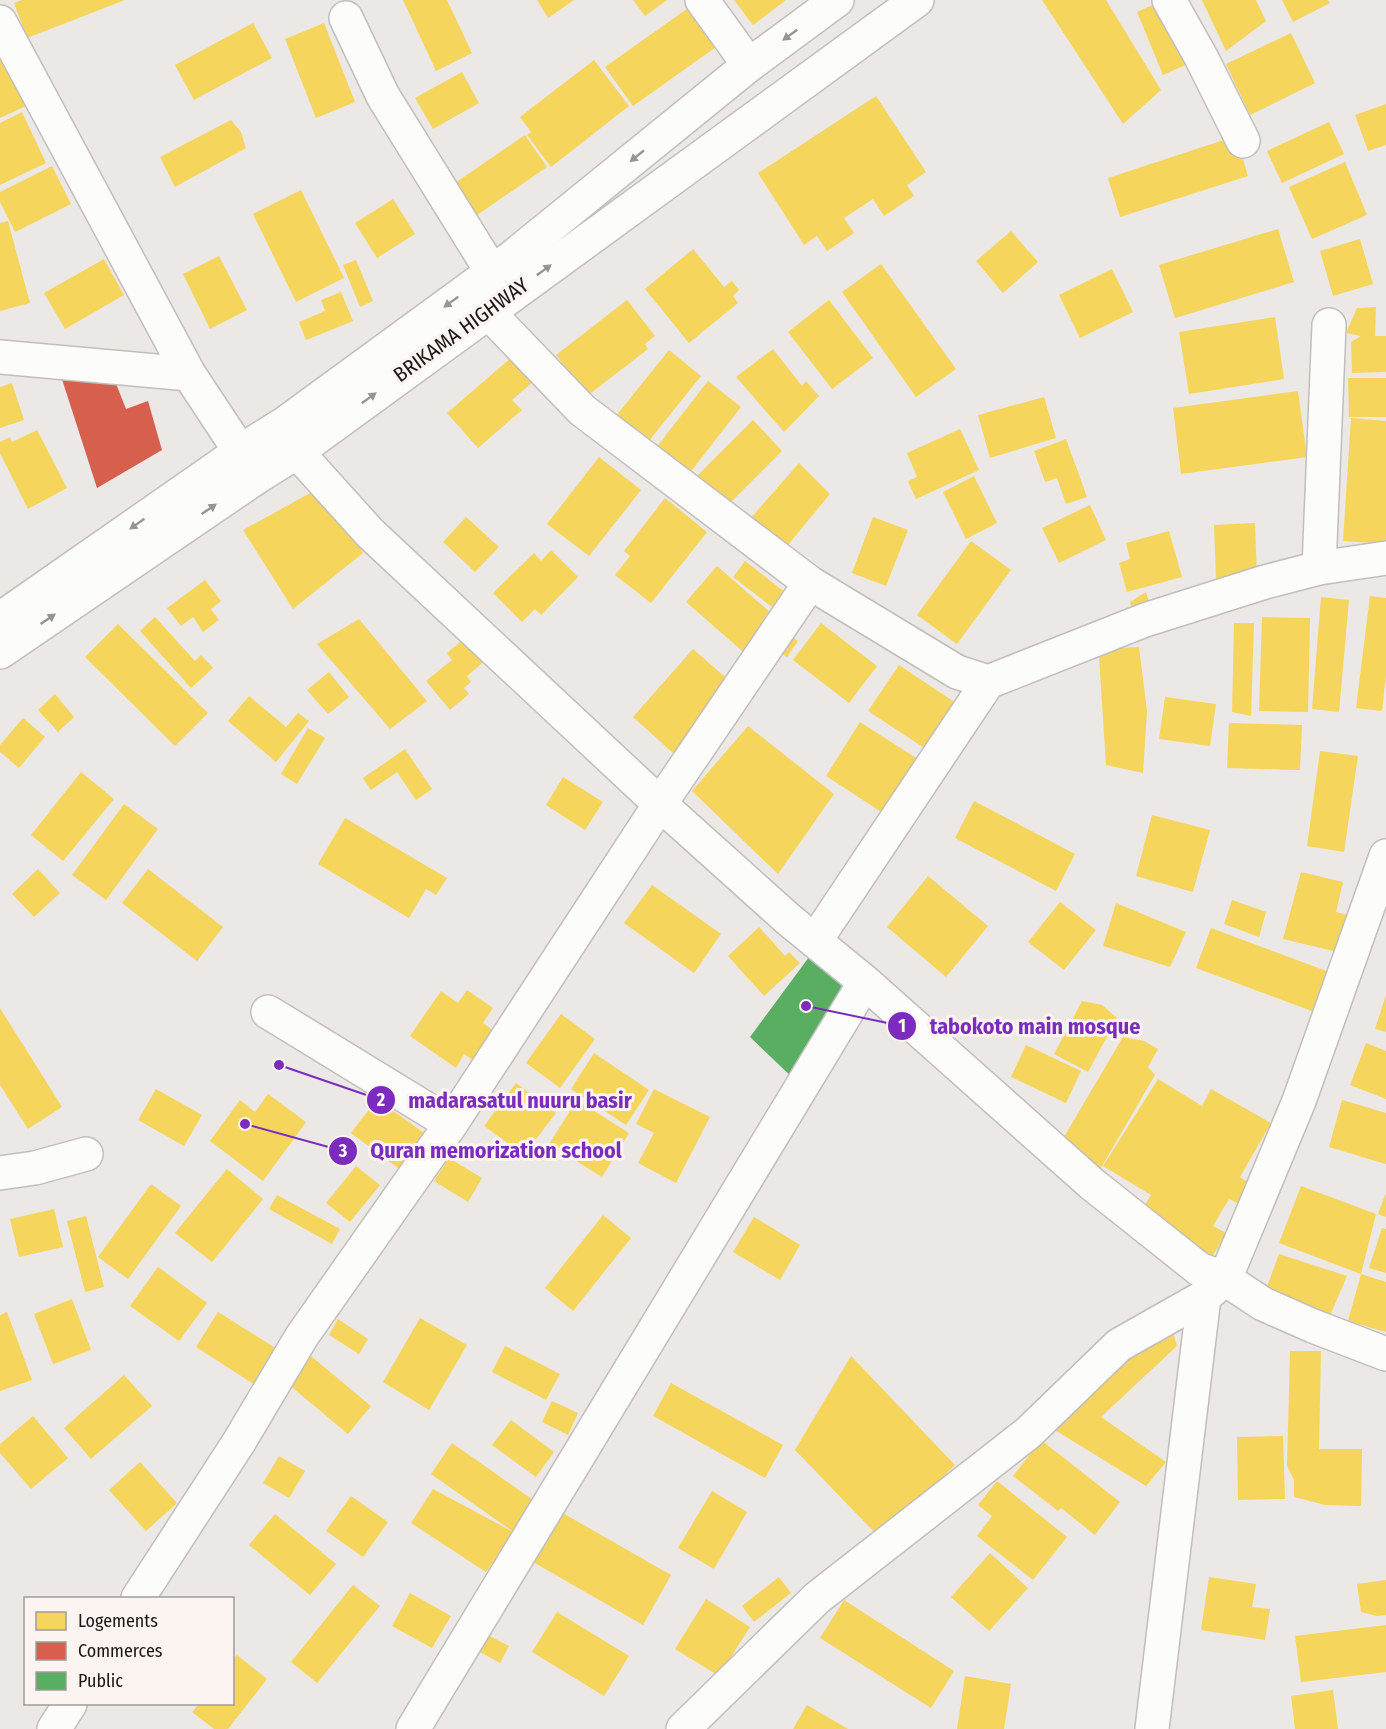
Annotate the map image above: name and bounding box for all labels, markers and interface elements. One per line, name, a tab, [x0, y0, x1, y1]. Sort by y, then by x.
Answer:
one-way arrow	[783, 28, 798, 40]
one-way arrow	[629, 149, 645, 162]
one-way arrow	[536, 265, 551, 277]
street label: BRIKAMA HIGHWAY	[388, 272, 534, 388]
one-way arrow	[443, 296, 459, 308]
one-way arrow	[361, 392, 377, 404]
one-way arrow	[201, 503, 217, 515]
one-way arrow	[130, 518, 146, 530]
one-way arrow	[40, 613, 56, 625]
callout: tabokoto main mosque	[887, 1006, 1152, 1046]
text: tabokoto main mosque	[930, 1013, 1140, 1040]
text: 1	[898, 1015, 906, 1037]
callout: madarasatul nuuru basir	[366, 1080, 644, 1120]
text: madarasatul nuuru basir	[408, 1087, 633, 1114]
text: 2	[376, 1089, 385, 1111]
callout: Quran memorization school	[328, 1131, 634, 1171]
text: Quran memorization school	[370, 1137, 623, 1164]
text: 3	[338, 1140, 348, 1162]
legend	[24, 1597, 234, 1705]
text: Logements	[78, 1610, 158, 1632]
text: Commerces	[78, 1640, 163, 1662]
text: Public	[78, 1670, 123, 1692]

